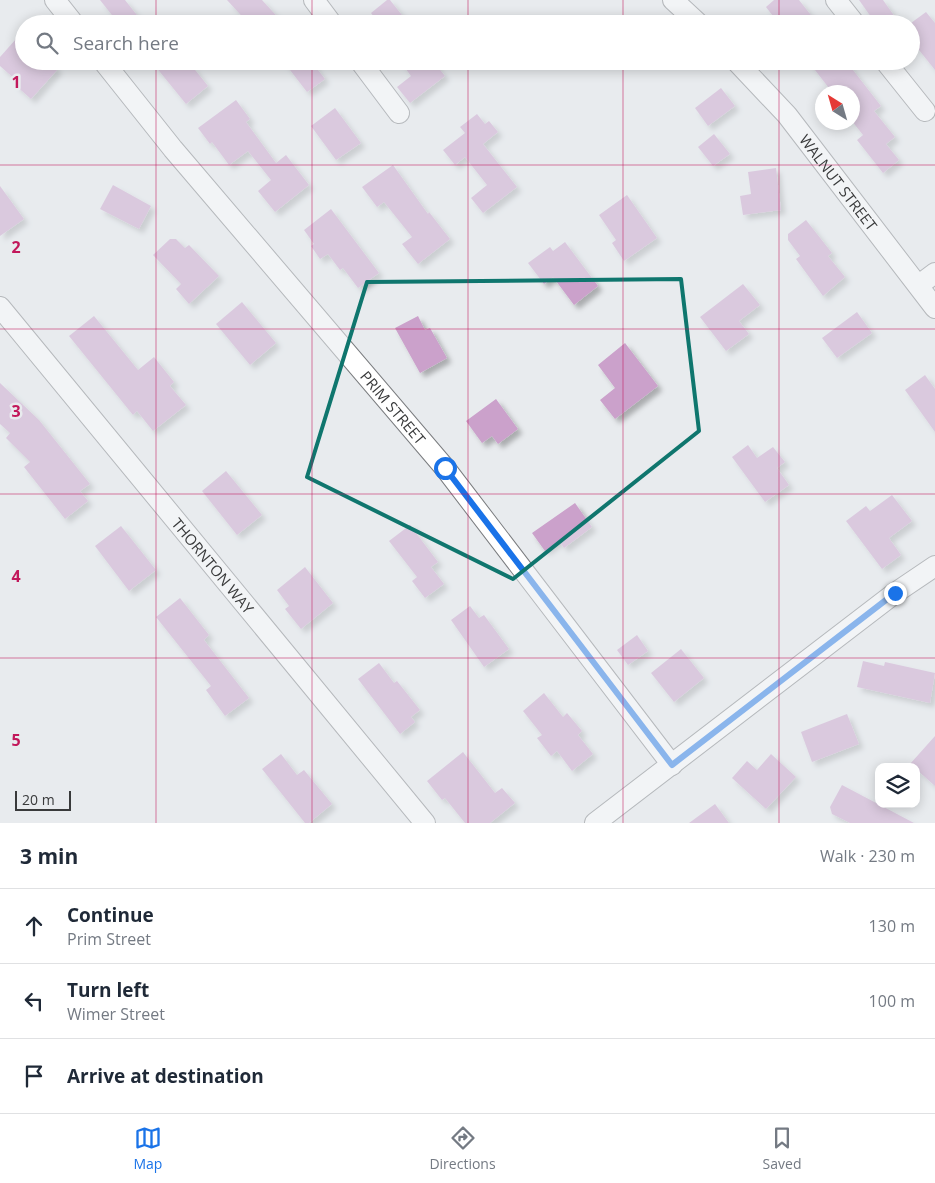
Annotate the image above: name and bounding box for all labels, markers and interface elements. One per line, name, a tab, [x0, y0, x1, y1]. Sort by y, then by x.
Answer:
search box	[15, 15, 920, 70]
icon: search	[33, 29, 61, 57]
text: Search here	[73, 30, 179, 56]
text: 1	[11, 71, 21, 93]
north arrow	[815, 85, 860, 130]
street label: WALNUT STREET	[795, 130, 882, 235]
text: 2	[11, 236, 21, 258]
street label: PRIM STREET	[356, 366, 431, 449]
text: 3	[11, 400, 21, 422]
route start	[434, 457, 457, 480]
street label: THORNTON WAY	[168, 514, 259, 618]
text: 4	[11, 565, 21, 587]
route end	[884, 582, 907, 605]
text: 5	[11, 729, 21, 751]
map controls	[875, 763, 920, 808]
button: layers	[875, 763, 920, 808]
scale bar	[15, 788, 71, 811]
text: 20 m	[22, 790, 55, 809]
text: 3 min	[20, 842, 78, 870]
text: Walk · 230 m	[820, 845, 915, 867]
text: Continue	[67, 902, 154, 928]
icon: ahead	[20, 912, 48, 940]
text: 130 m	[869, 915, 915, 937]
text: Prim Street	[67, 928, 151, 950]
text: Turn left	[67, 977, 149, 1003]
icon: left	[20, 987, 48, 1015]
text: 100 m	[869, 990, 915, 1012]
text: Wimer Street	[67, 1003, 165, 1025]
icon: arrive	[20, 1062, 48, 1090]
text: Arrive at destination	[67, 1063, 264, 1089]
tab: Map	[133, 1124, 162, 1173]
tab: Directions	[429, 1124, 496, 1173]
tab: Saved	[763, 1124, 801, 1173]

